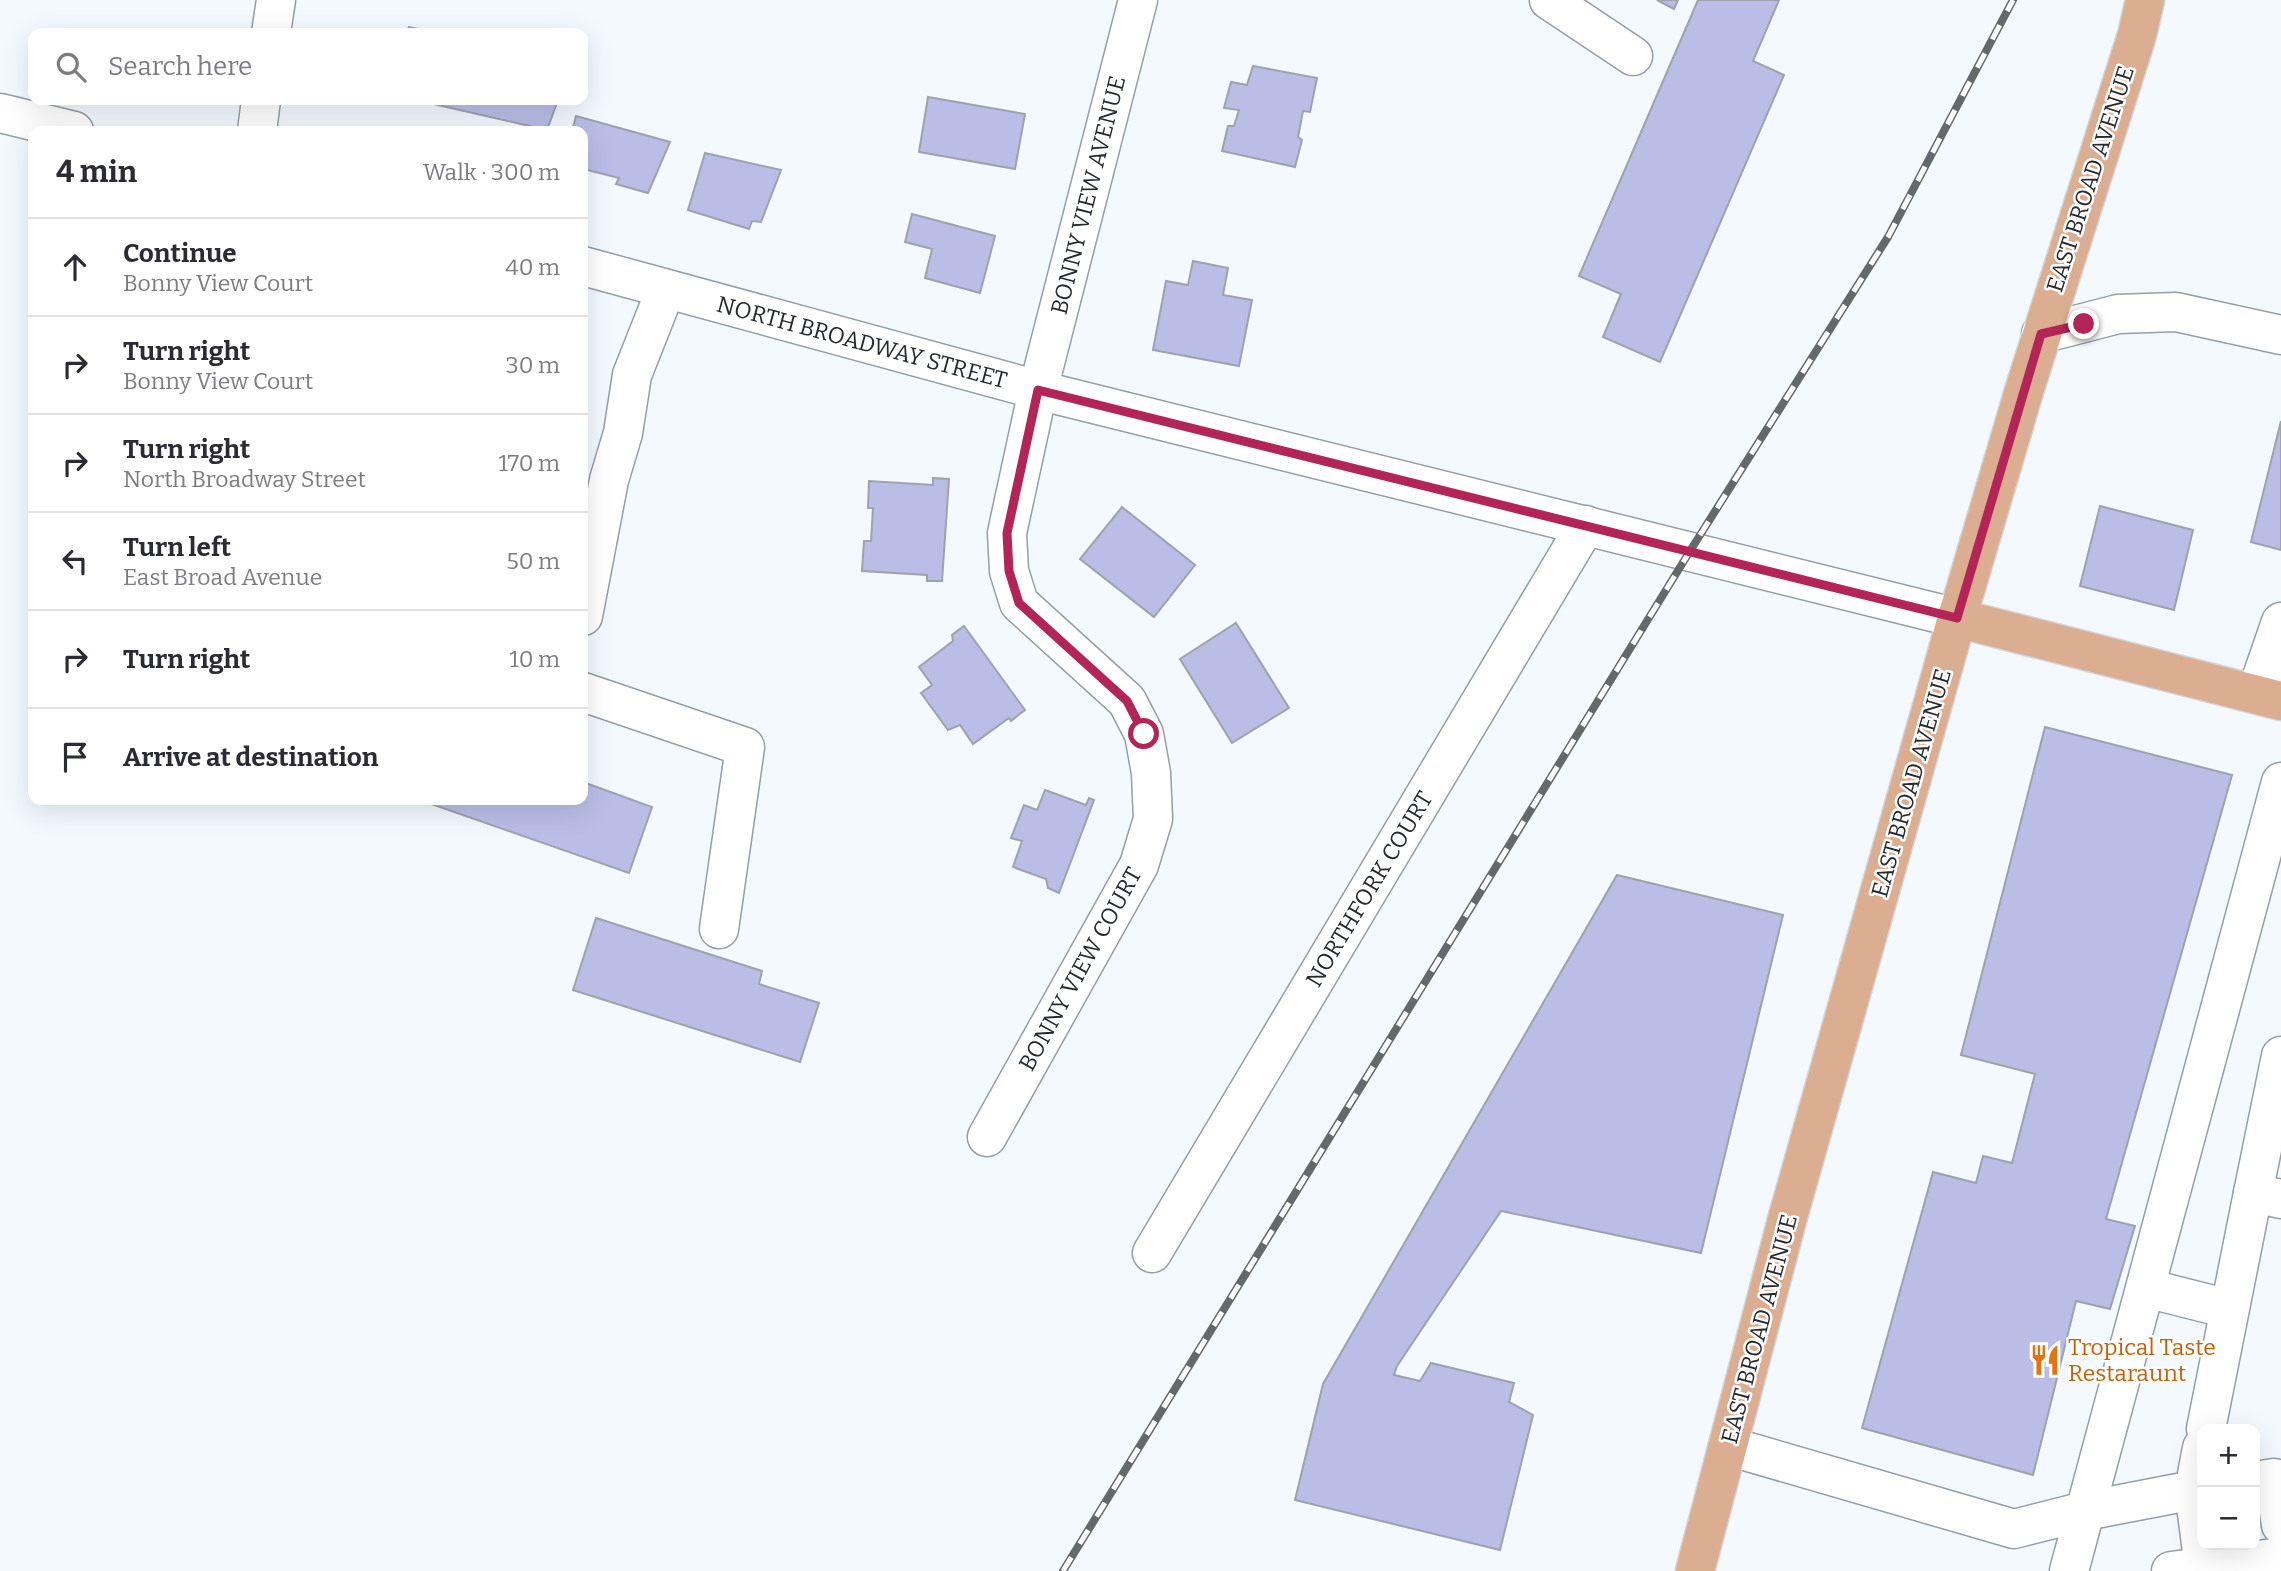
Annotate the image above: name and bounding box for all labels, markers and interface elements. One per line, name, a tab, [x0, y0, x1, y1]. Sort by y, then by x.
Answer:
search box	[28, 28, 588, 105]
icon: search	[52, 48, 90, 86]
text: Search here	[108, 51, 252, 82]
street label: EAST BROAD AVENUE	[2040, 62, 2140, 296]
street label: BONNY VIEW AVENUE	[1045, 73, 1131, 317]
text: 4 min	[56, 154, 137, 190]
text: Walk · 300 m	[423, 158, 560, 186]
text: Continue	[123, 238, 237, 269]
icon: ahead	[56, 248, 94, 286]
text: 40 m	[505, 253, 560, 281]
text: Bonny View Court	[123, 269, 313, 297]
street label: NORTH BROADWAY STREET	[714, 290, 1010, 394]
route end	[2068, 308, 2099, 339]
text: Turn right	[123, 336, 250, 367]
icon: right	[56, 346, 94, 384]
text: 30 m	[506, 351, 560, 379]
text: Bonny View Court	[123, 367, 313, 395]
text: Turn right	[123, 434, 250, 465]
icon: right	[56, 444, 94, 482]
text: 170 m	[498, 449, 560, 477]
text: North Broadway Street	[123, 465, 366, 493]
text: Turn left	[123, 532, 231, 563]
icon: left	[56, 542, 94, 580]
text: 50 m	[506, 547, 560, 575]
text: East Broad Avenue	[123, 563, 322, 591]
icon: right	[56, 640, 94, 678]
text: Turn right	[123, 644, 250, 675]
text: 10 m	[509, 645, 560, 673]
street label: EAST BROAD AVENUE	[1865, 666, 1957, 900]
route start	[1128, 718, 1159, 749]
icon: arrive	[56, 738, 94, 776]
text: Arrive at destination	[123, 742, 378, 773]
street label: NORTHFORK COURT	[1300, 786, 1438, 992]
street label: BONNY VIEW COURT	[1012, 862, 1148, 1076]
street label: EAST BROAD AVENUE	[1715, 1211, 1803, 1447]
place label: Tropical Taste Restaraunt	[2068, 1333, 2216, 1387]
restaurant icon: Tropical Taste Restaraunt	[2028, 1343, 2062, 1377]
map controls	[2197, 1424, 2260, 1550]
button: +	[2197, 1424, 2260, 1487]
button: −	[2197, 1487, 2260, 1550]

